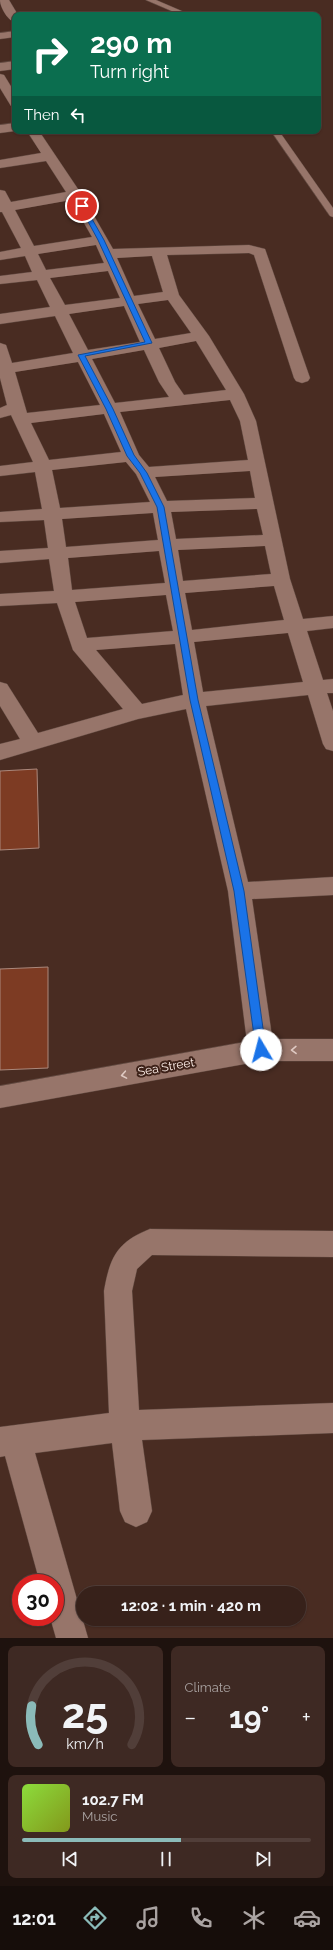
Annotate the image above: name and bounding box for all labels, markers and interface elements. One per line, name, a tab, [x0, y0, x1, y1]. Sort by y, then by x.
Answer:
text: 290 m	[90, 27, 172, 60]
icon: right	[24, 28, 76, 80]
text: Turn right	[90, 61, 169, 82]
icon: left	[67, 104, 89, 126]
text: Then	[24, 106, 59, 124]
pin	[65, 189, 99, 223]
icon: arrive	[71, 195, 93, 217]
position arrow	[240, 1029, 282, 1071]
one-way arrow	[291, 1046, 297, 1054]
street label: Sea Street	[137, 1055, 195, 1079]
one-way arrow	[121, 1070, 127, 1079]
speed limit sign: 30	[12, 1574, 64, 1626]
text: 12:02 · 1 min · 420 m	[121, 1597, 261, 1615]
text: Climate	[185, 1680, 231, 1695]
text: 25	[62, 1688, 109, 1737]
text: 19°	[229, 1700, 269, 1735]
text: −	[185, 1704, 196, 1730]
text: +	[302, 1704, 311, 1730]
text: km/h	[66, 1735, 104, 1751]
text: 102.7 FM	[82, 1791, 144, 1809]
text: Music	[82, 1809, 117, 1824]
icon: previous	[59, 1848, 81, 1870]
icon: pause	[155, 1848, 177, 1870]
icon: next	[252, 1848, 274, 1870]
icon: directions	[81, 1904, 109, 1932]
icon: music	[134, 1904, 162, 1932]
icon: phone	[187, 1904, 215, 1932]
icon: climate	[240, 1904, 268, 1932]
icon: car	[293, 1904, 321, 1932]
text: 12:01	[12, 1908, 56, 1929]

